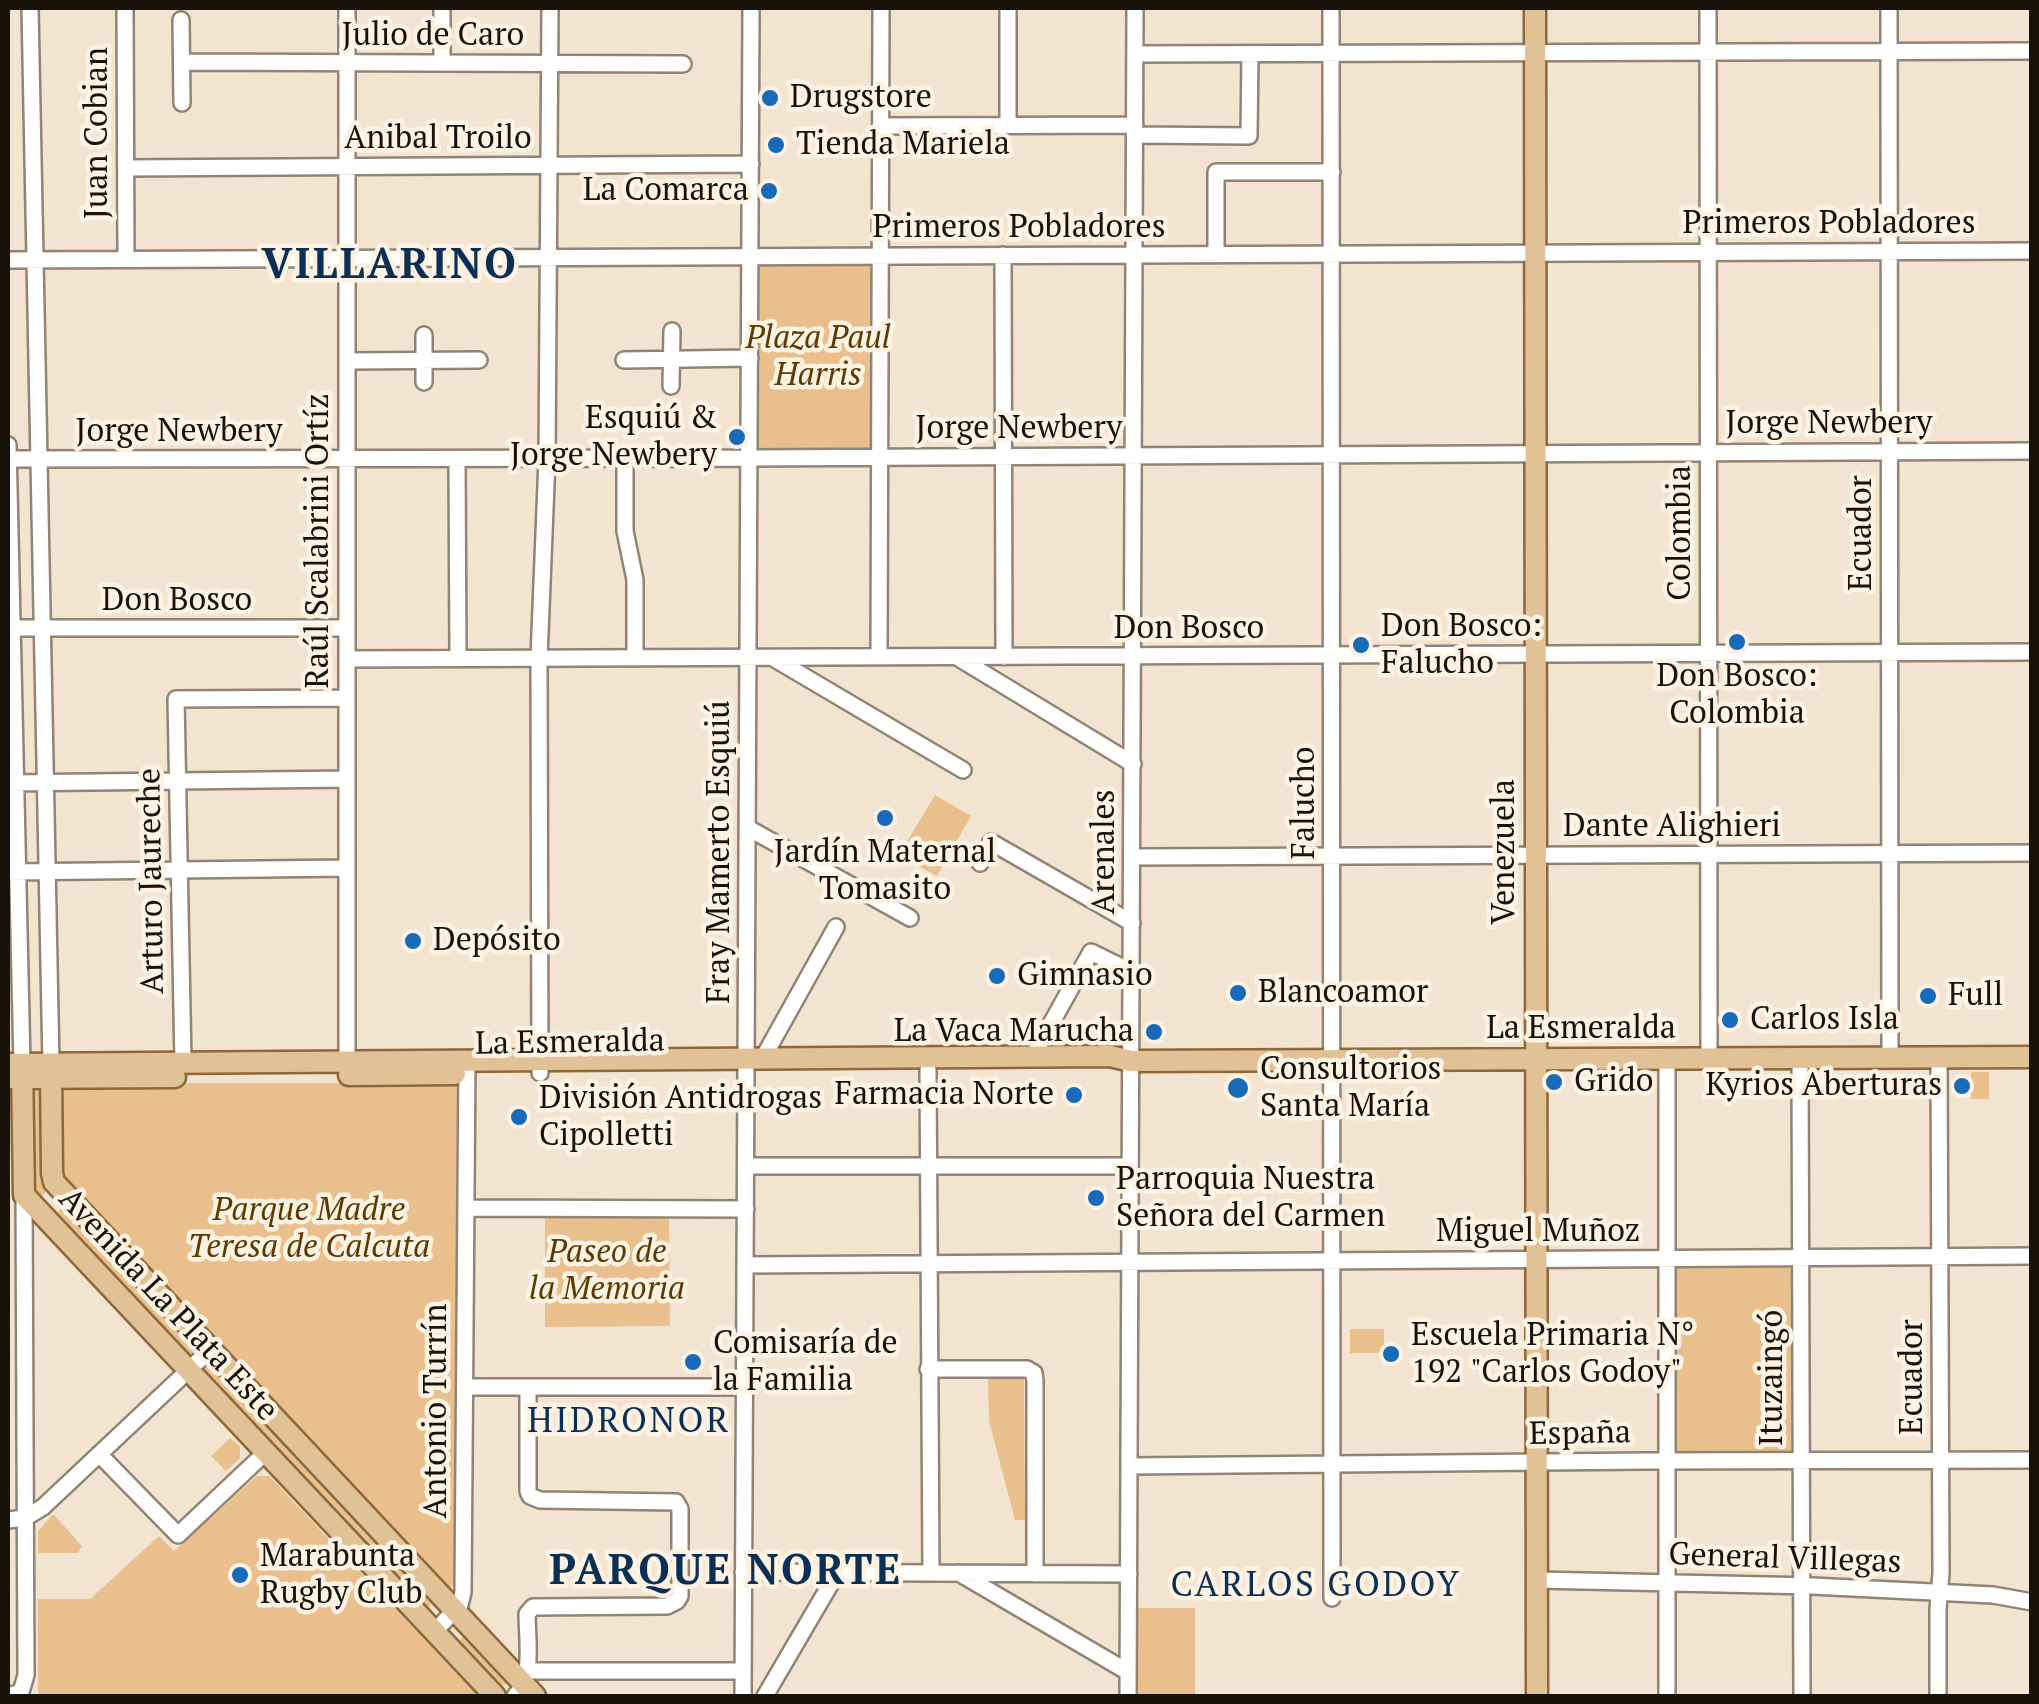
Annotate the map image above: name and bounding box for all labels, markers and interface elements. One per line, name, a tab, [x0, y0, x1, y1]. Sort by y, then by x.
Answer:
street label: Julio de Caro	[342, 17, 524, 55]
street label: Juan Cobian	[79, 47, 117, 219]
place label: Drugstore	[790, 79, 932, 117]
marker: Drugstore	[759, 87, 781, 109]
street label: Anibal Troilo	[344, 120, 532, 158]
place label: Tienda Mariela	[796, 126, 1010, 164]
marker: Tienda Mariela	[765, 134, 787, 156]
place label: La Comarca	[583, 172, 749, 210]
marker: La Comarca	[758, 180, 780, 202]
street label: Primeros Pobladores	[1682, 205, 1976, 243]
street label: Primeros Pobladores	[872, 209, 1166, 247]
district label: VILLARINO	[262, 241, 518, 291]
park label: Plaza Paul Harris	[745, 320, 891, 395]
street label: Raúl Scalabrini Ortíz	[300, 393, 338, 689]
place label: Esquiú & Jorge Newbery	[510, 400, 717, 475]
street label: Jorge Newbery	[1726, 405, 1932, 443]
street label: Jorge Newbery	[916, 410, 1122, 448]
street label: Jorge Newbery	[76, 413, 282, 451]
marker: Esquiú & Jorge Newbery	[726, 426, 748, 448]
street label: Colombia	[1662, 465, 1700, 601]
street label: Ecuador	[1843, 475, 1881, 591]
street label: Don Bosco	[102, 582, 252, 620]
place label: Don Bosco: Falucho	[1381, 608, 1542, 683]
street label: Don Bosco	[1114, 610, 1264, 648]
marker: Don Bosco: Colombia	[1726, 631, 1748, 653]
marker: Don Bosco: Falucho	[1350, 634, 1372, 656]
place label: Don Bosco: Colombia	[1657, 658, 1817, 733]
street label: Fray Mamerto Esquiú	[701, 700, 739, 1004]
street label: Falucho	[1286, 747, 1324, 859]
street label: Arturo Jaureche	[131, 768, 173, 994]
street label: Venezuela	[1486, 779, 1524, 925]
street label: Arenales	[1086, 790, 1124, 914]
marker: Jardín Maternal Tomasito	[874, 807, 896, 829]
street label: Dante Alighieri	[1563, 808, 1781, 846]
place label: Jardín Maternal Tomasito	[774, 834, 996, 909]
place label: Depósito	[433, 922, 561, 960]
marker: Depósito	[402, 930, 424, 952]
place label: Gimnasio	[1017, 957, 1153, 995]
marker: Gimnasio	[986, 965, 1008, 987]
place label: Blancoamor	[1258, 974, 1428, 1012]
place label: Full	[1948, 977, 2003, 1015]
marker: Blancoamor	[1227, 982, 1249, 1004]
marker: Full	[1917, 985, 1939, 1007]
place label: Carlos Isla	[1750, 1001, 1899, 1039]
marker: Carlos Isla	[1719, 1009, 1741, 1031]
street label: La Esmeralda	[1486, 1010, 1676, 1048]
place label: La Vaca Marucha	[894, 1013, 1134, 1051]
marker: La Vaca Marucha	[1143, 1021, 1165, 1043]
street label: La Esmeralda	[475, 1022, 665, 1064]
place label: Consultorios Santa María	[1260, 1051, 1441, 1126]
place label: Grido	[1574, 1063, 1653, 1101]
place label: Kyrios Aberturas	[1705, 1067, 1942, 1105]
marker: Grido	[1543, 1071, 1565, 1093]
marker: Consultorios Santa María	[1225, 1075, 1251, 1101]
marker: Kyrios Aberturas	[1951, 1075, 1973, 1097]
place label: Farmacia Norte	[835, 1076, 1054, 1114]
place label: División Antidrogas Cipolletti	[539, 1080, 822, 1155]
marker: Farmacia Norte	[1063, 1084, 1085, 1106]
marker: División Antidrogas Cipolletti	[508, 1106, 530, 1128]
place label: Parroquia Nuestra Señora del Carmen	[1116, 1161, 1385, 1236]
street label: Avenida La Plata Este	[50, 1181, 286, 1429]
marker: Parroquia Nuestra Señora del Carmen	[1085, 1187, 1107, 1209]
park label: Parque Madre Teresa de Calcuta	[188, 1192, 430, 1267]
street label: Miguel Muñoz	[1436, 1213, 1640, 1251]
park label: Paseo de la Memoria	[529, 1234, 685, 1309]
street label: Antonio Turrín	[418, 1304, 456, 1518]
street label: Ituzaingó	[1754, 1310, 1792, 1446]
place label: Escuela Primaria N° 192 "Carlos Godoy"	[1411, 1317, 1694, 1392]
street label: Ecuador	[1894, 1319, 1932, 1435]
place label: Comisaría de la Familia	[713, 1325, 898, 1400]
marker: Escuela Primaria N° 192 "Carlos Godoy"	[1380, 1343, 1402, 1365]
marker: Comisaría de la Familia	[682, 1351, 704, 1373]
district label: HIDRONOR	[527, 1401, 731, 1443]
street label: España	[1529, 1414, 1631, 1454]
street label: General Villegas	[1668, 1536, 1902, 1582]
place label: Marabunta Rugby Club	[260, 1538, 422, 1613]
district label: PARQUE NORTE	[549, 1547, 903, 1597]
marker: Marabunta Rugby Club	[229, 1564, 251, 1586]
district label: CARLOS GODOY	[1170, 1565, 1462, 1607]

